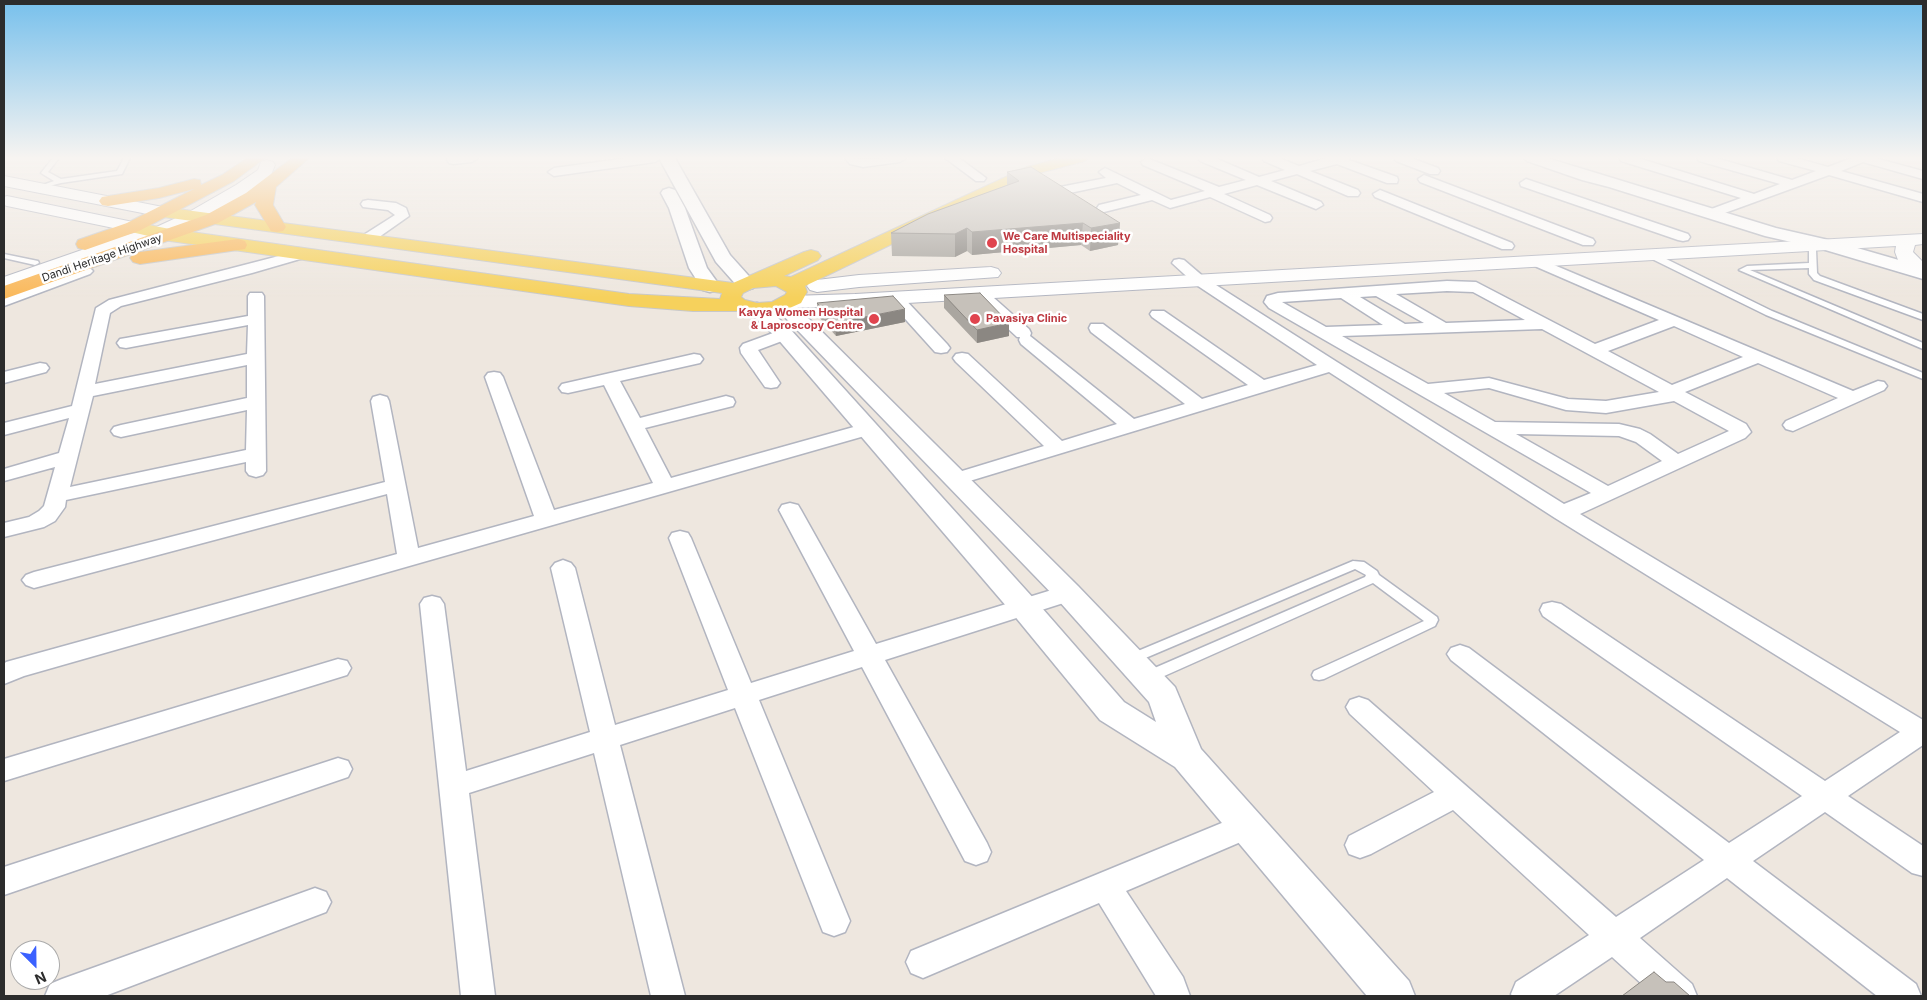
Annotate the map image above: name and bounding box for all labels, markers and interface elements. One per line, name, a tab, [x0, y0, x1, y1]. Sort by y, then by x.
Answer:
place label: We Care Multispeciality Hospital	[1003, 230, 1131, 256]
street label: Dandi Heritage Highway	[40, 231, 164, 285]
marker: We Care Multispeciality Hospital	[985, 236, 999, 250]
place label: Kavya Women Hospital & Laproscopy Centre	[739, 306, 863, 332]
marker: Kavya Women Hospital & Laproscopy Centre	[867, 312, 881, 326]
marker: Pavasiya Clinic	[968, 312, 982, 326]
place label: Pavasiya Clinic	[986, 312, 1067, 326]
north arrow	[10, 940, 60, 990]
text: N	[32, 968, 49, 988]

